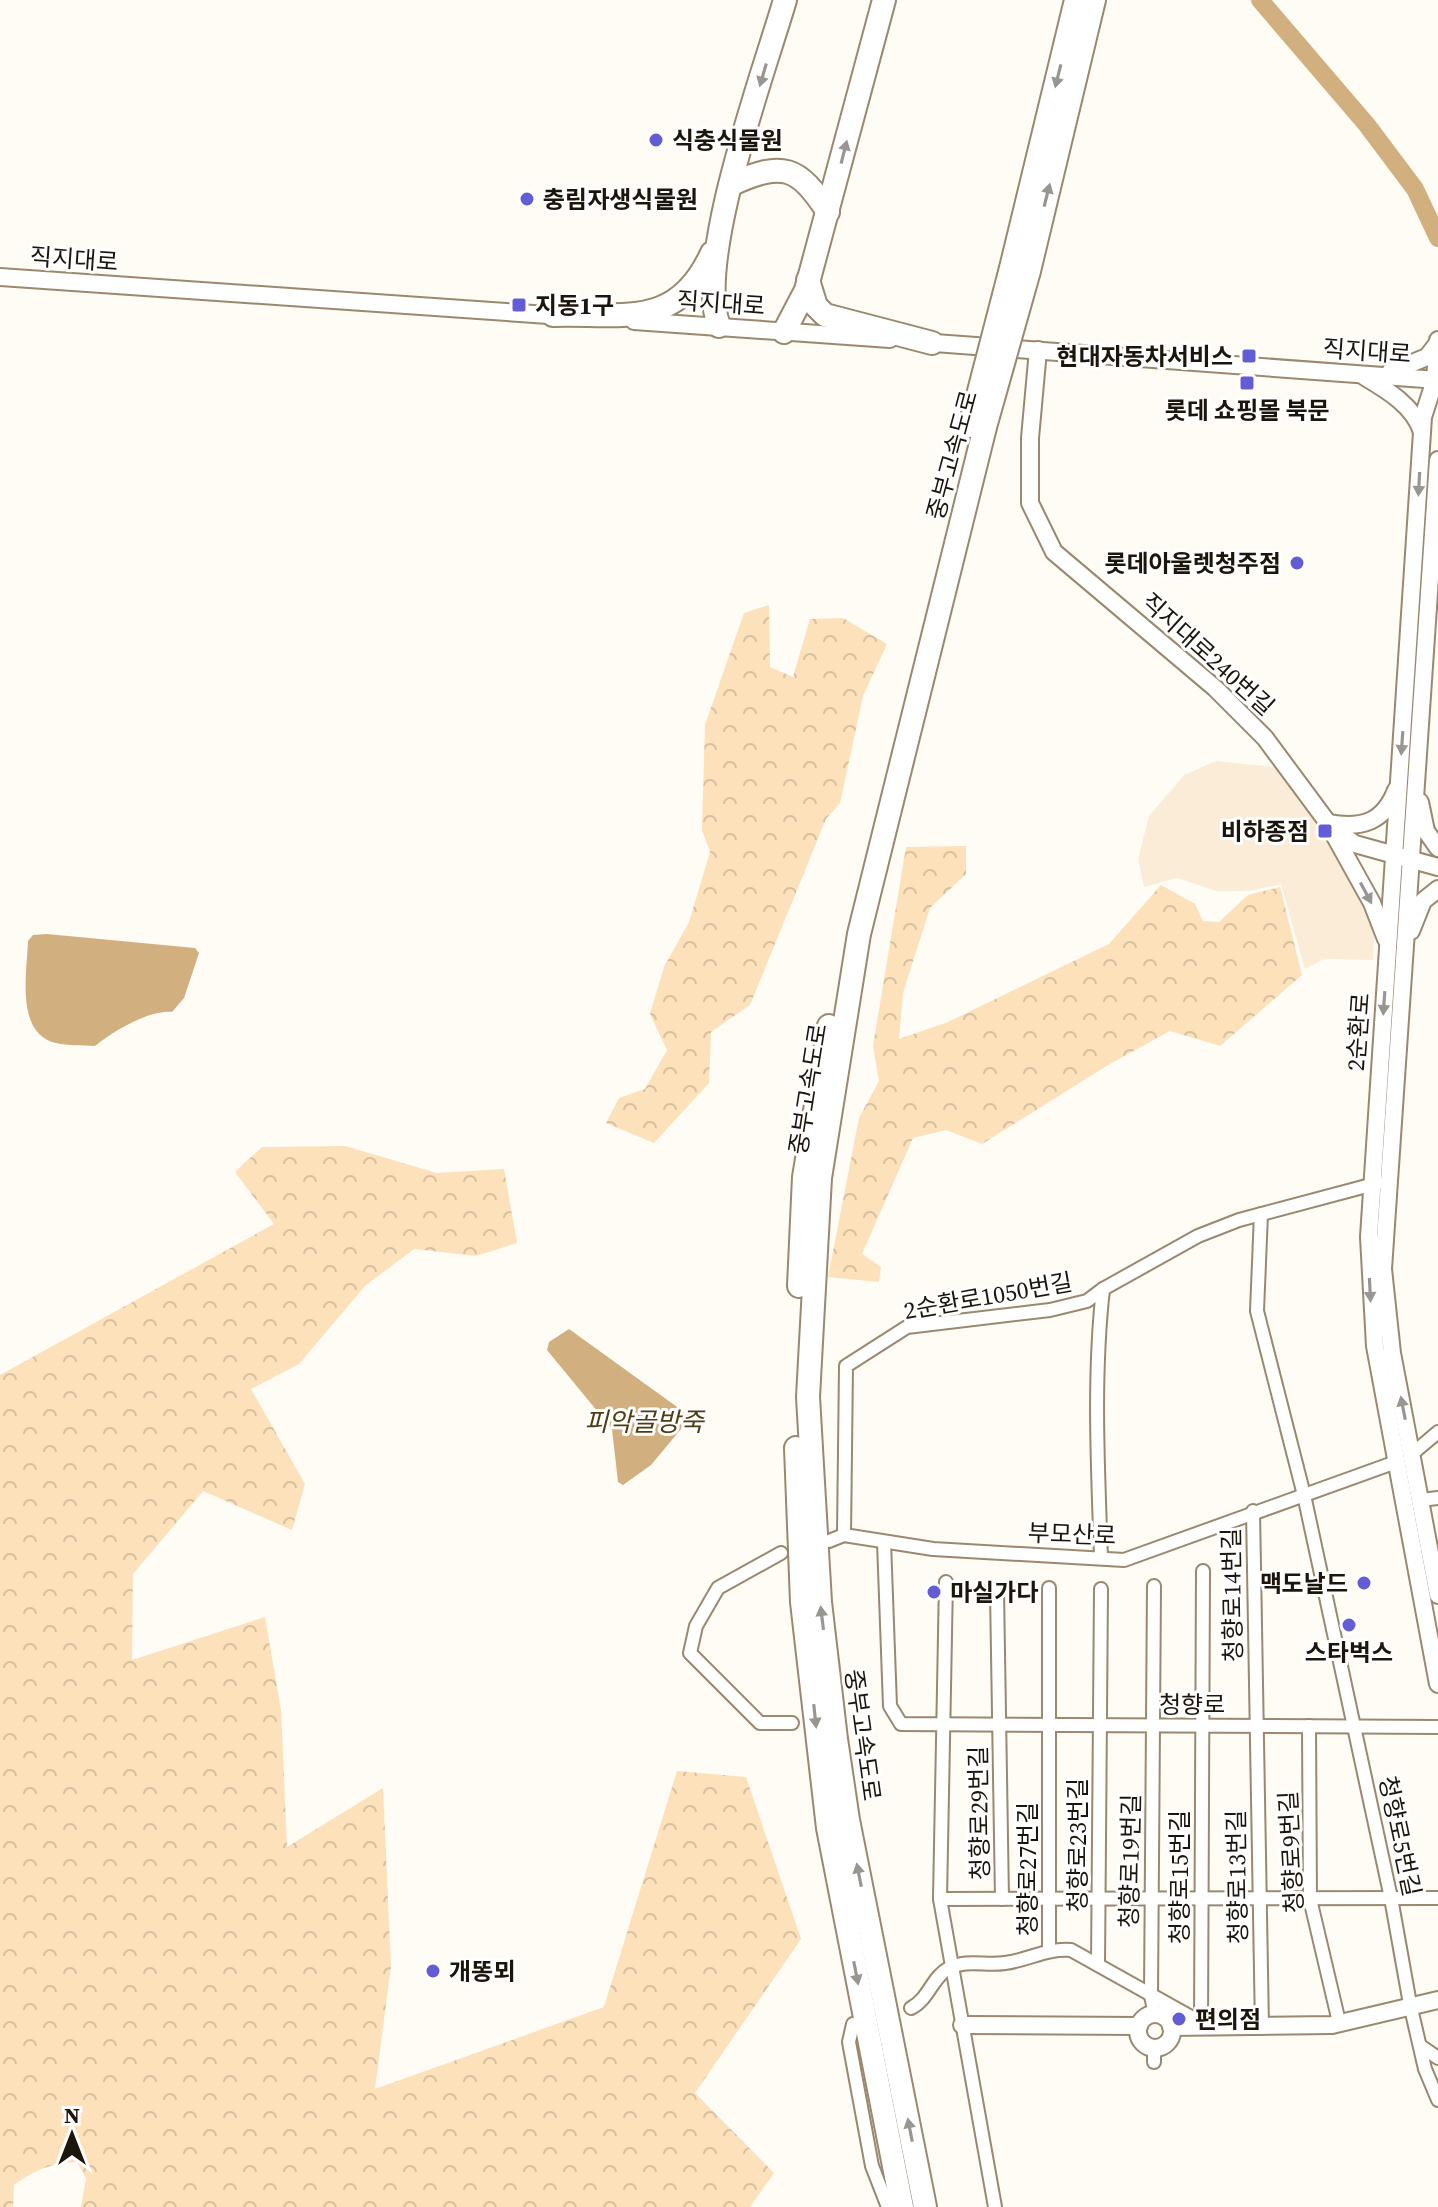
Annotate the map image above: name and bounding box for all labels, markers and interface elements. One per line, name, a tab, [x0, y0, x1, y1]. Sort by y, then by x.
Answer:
one-way arrow	[756, 63, 769, 87]
one-way arrow	[1051, 63, 1063, 88]
place label: 식충식물원	[672, 124, 782, 157]
marker: 식충식물원	[647, 131, 665, 149]
one-way arrow	[839, 139, 851, 164]
place label: 충림자생식물원	[543, 183, 698, 216]
one-way arrow	[1041, 183, 1054, 208]
marker: 충림자생식물원	[518, 190, 536, 208]
street label: 직지대로	[29, 239, 119, 279]
street label: 직지대로	[676, 283, 766, 323]
place label: 지동1구	[535, 289, 614, 322]
marker: 지동1구	[510, 296, 528, 314]
street label: 직지대로	[1322, 331, 1412, 371]
place label: 현대자동차서비스	[1056, 340, 1233, 373]
marker: 현대자동차서비스	[1240, 347, 1258, 365]
marker: 롯데 쇼핑몰 북문	[1238, 374, 1256, 392]
street label: 중부고속도로	[919, 387, 985, 523]
place label: 롯데 쇼핑몰 북문	[1165, 394, 1329, 427]
one-way arrow	[1412, 472, 1425, 497]
place label: 롯데아울렛청주점	[1104, 547, 1281, 580]
marker: 롯데아울렛청주점	[1288, 554, 1306, 572]
street label: 직지대로240번길	[1134, 585, 1282, 723]
one-way arrow	[1395, 731, 1408, 756]
place label: 비하종점	[1221, 815, 1309, 848]
marker: 비하종점	[1316, 822, 1334, 840]
one-way arrow	[1359, 882, 1373, 904]
one-way arrow	[1377, 991, 1390, 1016]
street label: 2순환로	[1339, 992, 1377, 1072]
street label: 중부고속도로	[781, 1021, 835, 1157]
street label: 2순환로1050번길	[901, 1265, 1075, 1327]
one-way arrow	[1364, 1278, 1377, 1303]
one-way arrow	[1396, 1396, 1408, 1421]
water label: 피악골방죽	[584, 1404, 706, 1440]
street label: 부모산로	[1027, 1516, 1117, 1552]
street label: 청향로14번길	[1214, 1528, 1250, 1662]
place label: 맥도날드	[1260, 1567, 1348, 1600]
marker: 맥도날드	[1355, 1574, 1373, 1592]
place label: 마실가다	[950, 1576, 1038, 1609]
marker: 마실가다	[925, 1583, 943, 1601]
one-way arrow	[815, 1605, 828, 1630]
marker: 스타벅스	[1340, 1616, 1358, 1634]
place label: 스타벅스	[1305, 1636, 1393, 1669]
street label: 중부고속도로	[837, 1667, 889, 1803]
street label: 청향로	[1159, 1688, 1225, 1721]
one-way arrow	[809, 1704, 822, 1729]
street label: 청향로29번길	[961, 1746, 997, 1880]
street label: 청향로5번길	[1371, 1773, 1429, 1899]
street label: 청향로23번길	[1061, 1778, 1094, 1912]
street label: 청향로9번길	[1271, 1790, 1311, 1914]
street label: 청향로19번길	[1112, 1794, 1148, 1928]
street label: 청향로27번길	[1011, 1802, 1044, 1936]
street label: 청향로15번길	[1163, 1810, 1196, 1944]
street label: 청향로13번길	[1219, 1810, 1255, 1944]
one-way arrow	[853, 1863, 865, 1888]
place label: 개똥뫼	[449, 1955, 515, 1988]
one-way arrow	[850, 1960, 863, 1985]
marker: 개똥뫼	[424, 1962, 442, 1980]
place label: 편의점	[1195, 2003, 1261, 2036]
marker: 편의점	[1170, 2010, 1188, 2028]
north arrow	[32, 2095, 112, 2175]
text: N	[64, 2100, 80, 2130]
one-way arrow	[903, 2118, 916, 2143]

